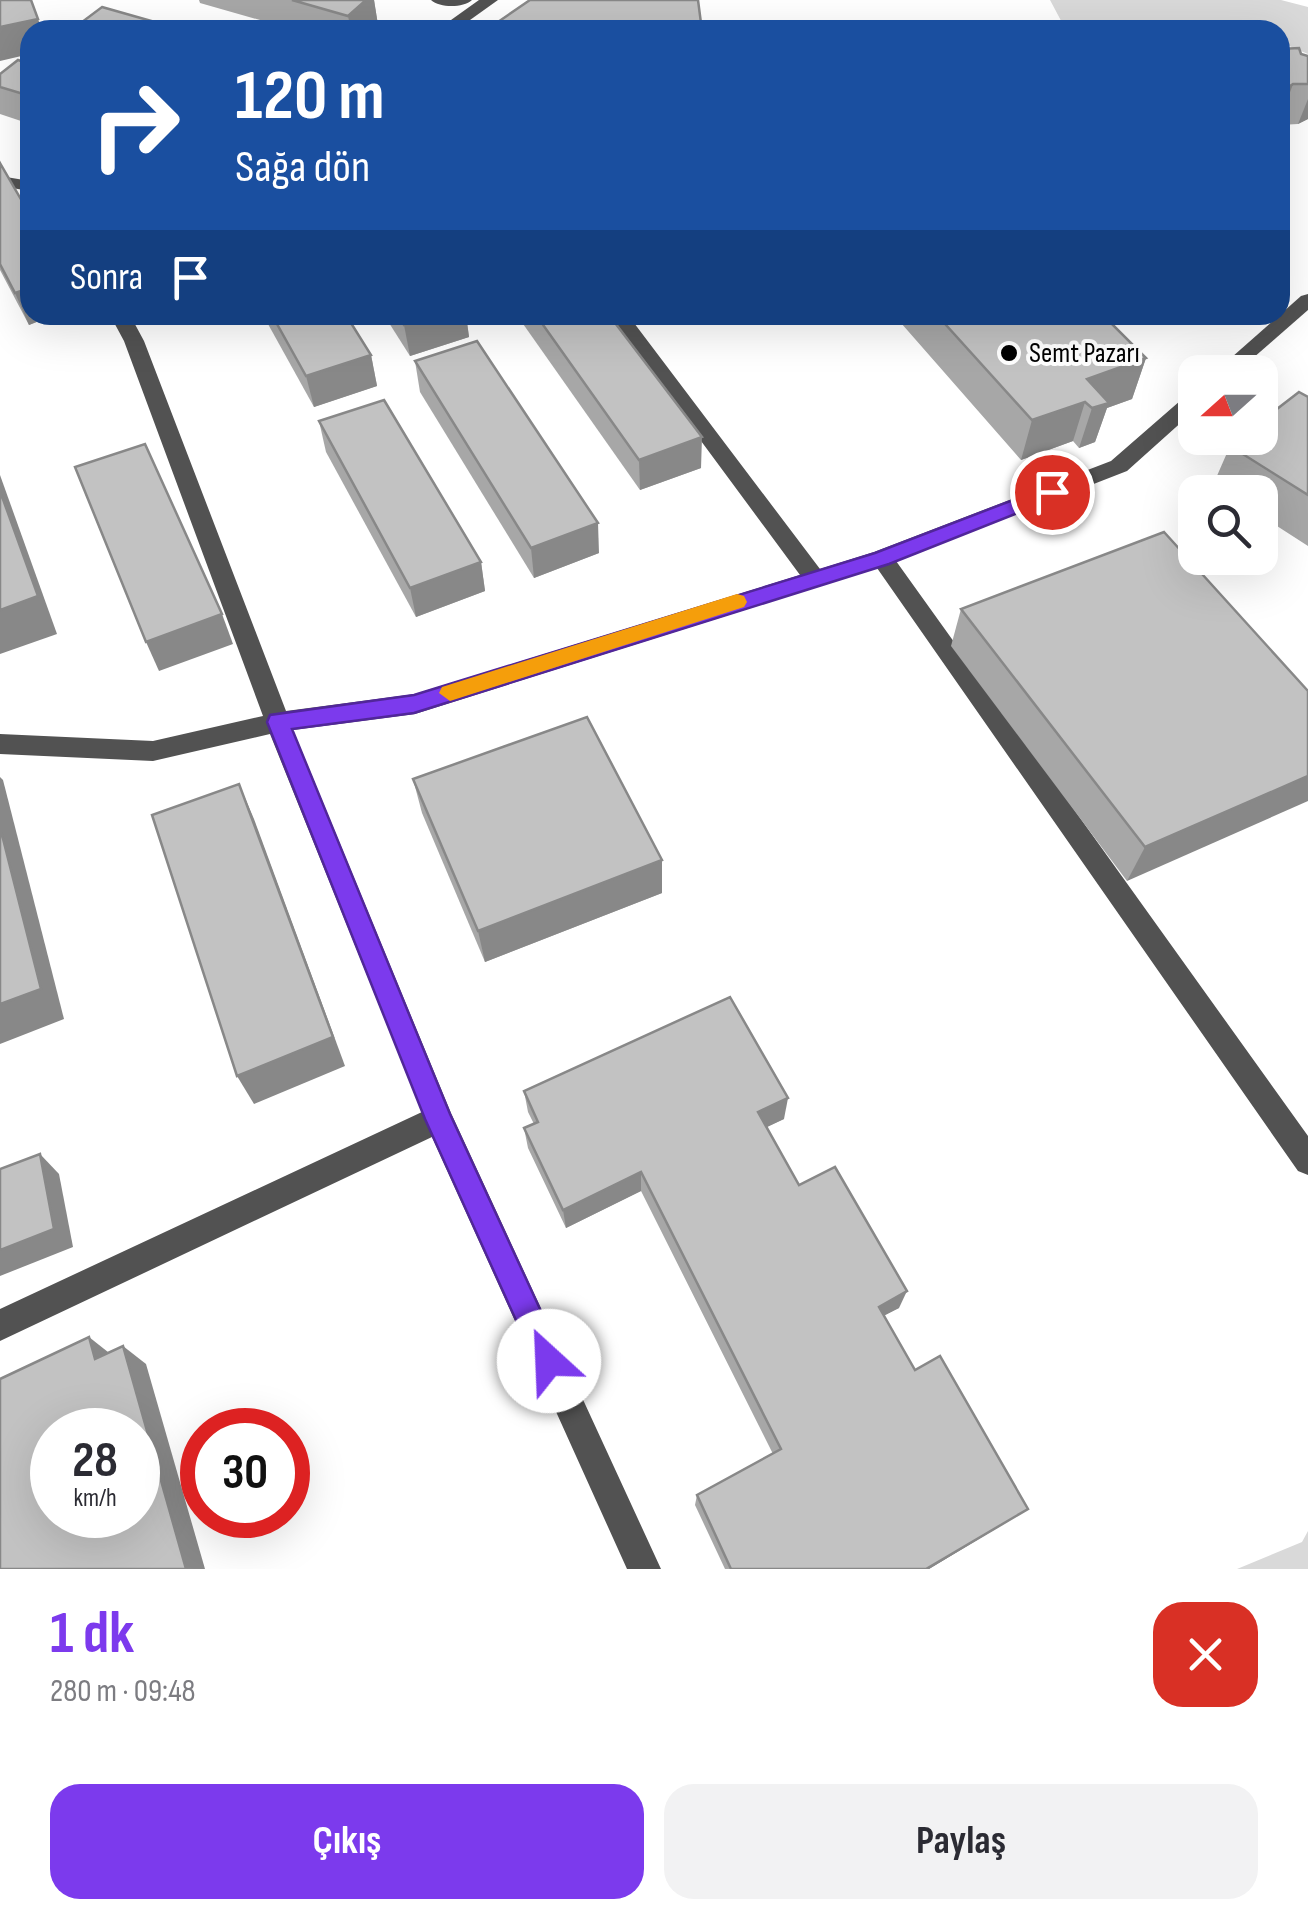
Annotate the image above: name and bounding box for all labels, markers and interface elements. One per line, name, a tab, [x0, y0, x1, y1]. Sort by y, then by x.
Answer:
text: 120 m	[235, 55, 385, 139]
icon: right	[70, 60, 200, 190]
text: Sağa dön	[235, 140, 370, 195]
icon: arrive	[163, 250, 218, 305]
text: Sonra	[70, 255, 143, 300]
place label: Semt Pazarı	[1029, 337, 1140, 370]
marker: Semt Pazarı	[998, 342, 1020, 364]
north arrow	[1178, 355, 1278, 455]
map controls	[1178, 355, 1278, 575]
pin	[1010, 450, 1095, 535]
icon: arrive	[1025, 465, 1080, 520]
button: search	[1178, 475, 1278, 575]
position arrow	[497, 1309, 601, 1413]
speed limit sign: 30	[180, 1408, 310, 1538]
text: 28	[72, 1431, 118, 1491]
text: km/h	[73, 1483, 117, 1514]
text: 1 dk	[50, 1598, 134, 1670]
button: close	[1153, 1602, 1258, 1707]
text: 280 m · 09:48	[50, 1672, 196, 1711]
button: Çıkış	[50, 1784, 644, 1899]
button: Paylaş	[664, 1784, 1258, 1899]

